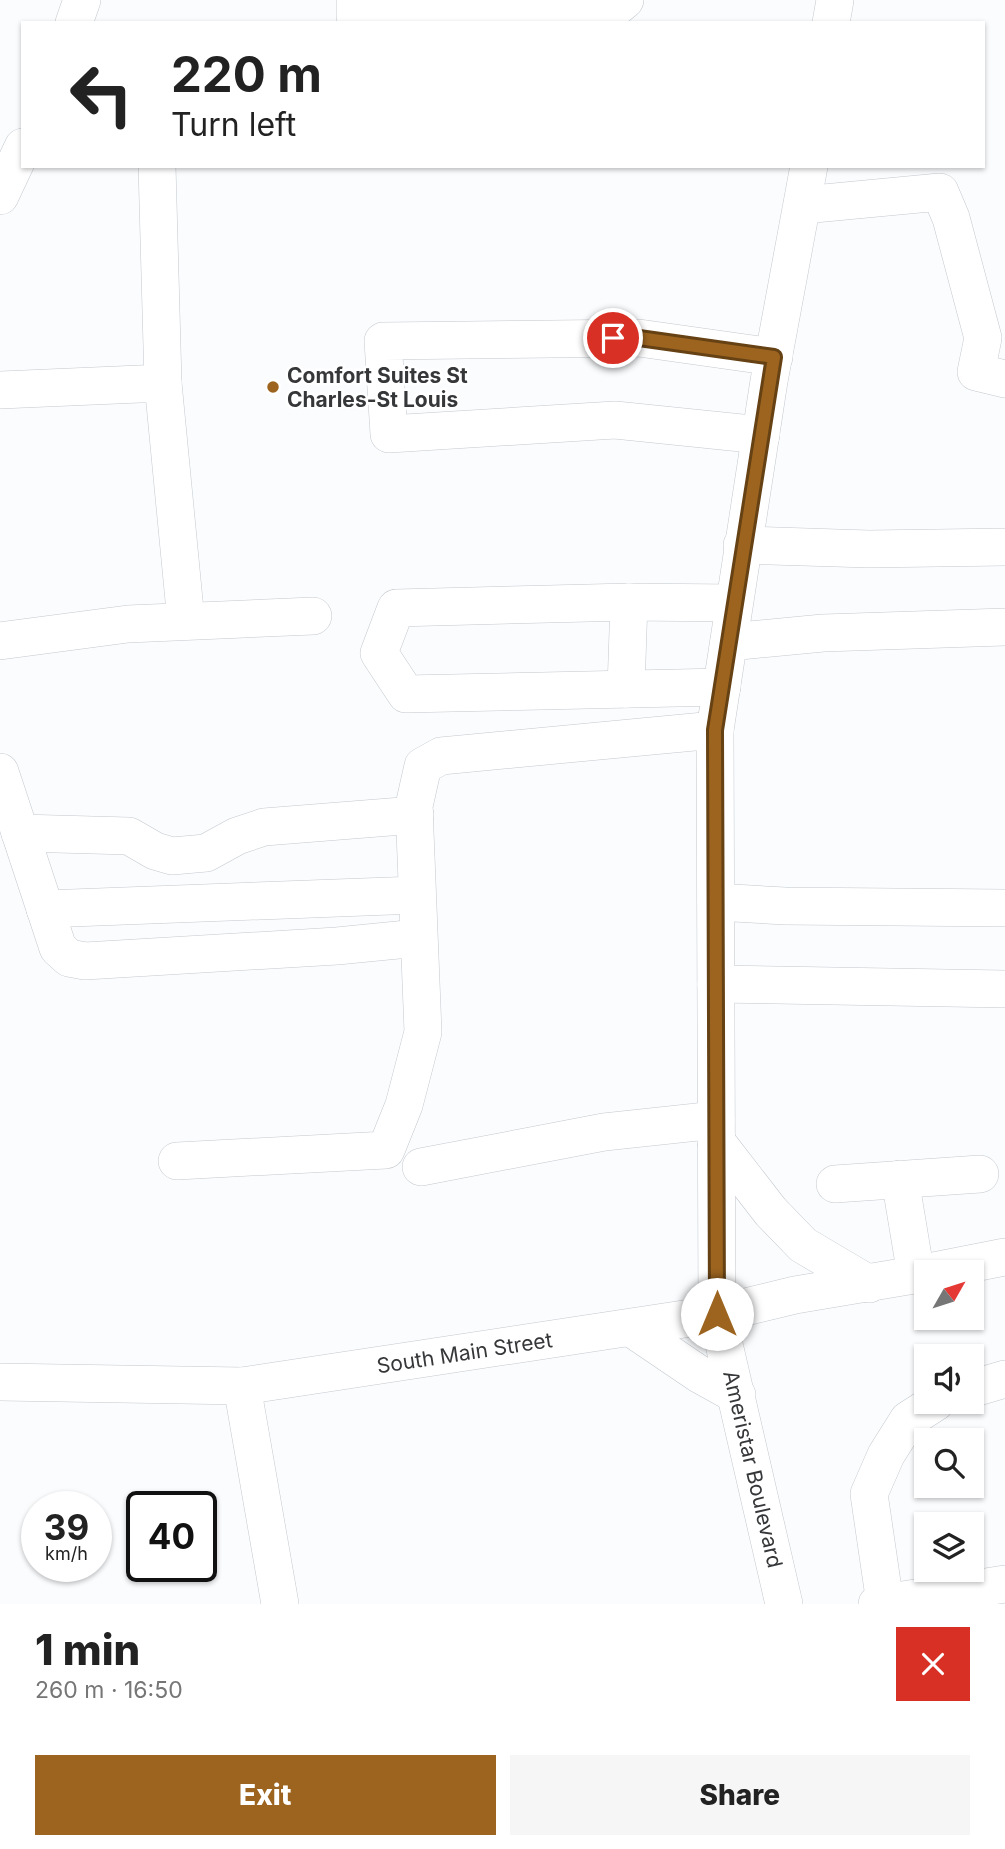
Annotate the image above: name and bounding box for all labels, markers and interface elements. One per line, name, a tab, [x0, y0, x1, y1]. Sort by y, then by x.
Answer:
text: 220 m	[171, 45, 322, 104]
icon: left	[56, 49, 147, 140]
text: Turn left	[171, 105, 296, 144]
pin	[583, 308, 643, 368]
icon: arrive	[594, 319, 632, 357]
place label: Comfort Suites St Charles-St Louis	[287, 363, 468, 412]
marker: Comfort Suites St Charles-St Louis	[265, 379, 281, 395]
north arrow	[914, 1260, 984, 1330]
map controls	[914, 1260, 984, 1582]
position arrow	[680, 1277, 754, 1351]
street label: South Main Street	[375, 1327, 554, 1378]
button: sound	[914, 1344, 984, 1414]
street label: Ameristar Boulevard	[718, 1368, 788, 1570]
button: search	[914, 1428, 984, 1498]
speed limit sign: 40	[126, 1491, 217, 1582]
text: 39	[44, 1506, 89, 1548]
button: layers	[914, 1512, 984, 1582]
text: km/h	[45, 1543, 88, 1564]
text: 1 min	[35, 1624, 140, 1675]
button: close	[896, 1627, 970, 1701]
text: 260 m · 16:50	[35, 1676, 183, 1704]
button: Exit	[35, 1755, 496, 1835]
button: Share	[510, 1755, 970, 1835]

